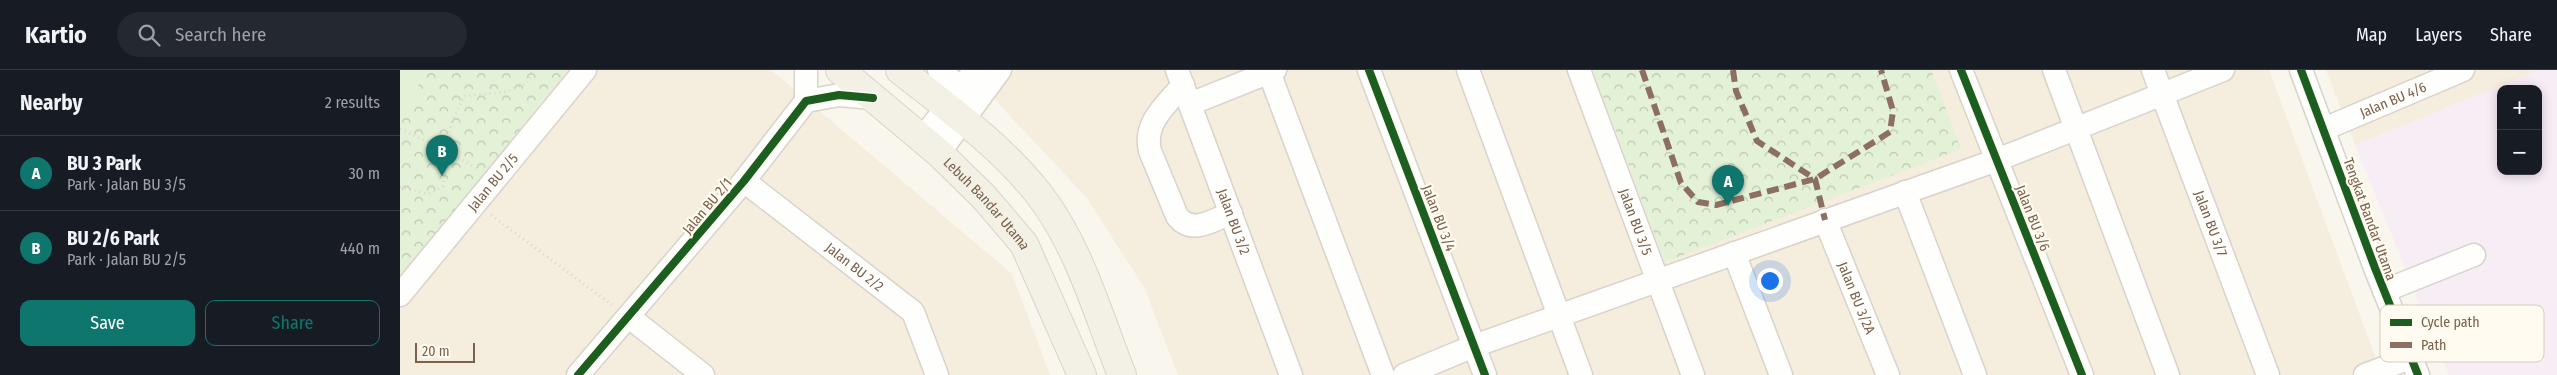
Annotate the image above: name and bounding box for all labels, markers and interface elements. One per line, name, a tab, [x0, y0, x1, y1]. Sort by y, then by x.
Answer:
search box	[117, 12, 467, 57]
text: Kartio	[25, 21, 87, 49]
icon: search	[135, 21, 163, 49]
text: Search here	[175, 23, 266, 46]
text: Map	[2356, 24, 2387, 46]
text: Layers	[2415, 24, 2462, 46]
text: Share	[2490, 24, 2532, 46]
street label: Jalan BU 4/6	[2357, 79, 2429, 122]
map controls	[2497, 85, 2542, 175]
button: +	[2497, 85, 2542, 130]
text: Nearby	[20, 90, 82, 116]
text: 2 results	[325, 93, 380, 112]
button: −	[2497, 130, 2542, 175]
pin: B	[426, 135, 458, 176]
street label: Jalan BU 2/5	[464, 150, 522, 215]
text: BU 3 Park	[67, 152, 141, 175]
street label: Lebuh Bandar Utama	[940, 154, 1033, 253]
street label: Tengkat Bandar Utama	[2339, 156, 2400, 283]
text: A	[32, 164, 40, 183]
text: 30 m	[348, 164, 380, 183]
pin: A	[1712, 165, 1744, 206]
text: Park · Jalan BU 3/5	[67, 175, 186, 194]
street label: Jalan BU 2/1	[679, 175, 736, 238]
street label: Jalan BU 3/4	[1418, 183, 1459, 254]
street label: Jalan BU 3/6	[2012, 183, 2054, 254]
street label: Jalan BU 3/5	[1615, 186, 1655, 258]
street label: Jalan BU 3/2	[1213, 187, 1253, 257]
street label: Jalan BU 3/7	[2190, 188, 2231, 259]
text: BU 2/6 Park	[67, 227, 159, 250]
text: B	[32, 239, 40, 258]
text: 440 m	[340, 239, 380, 258]
street label: Jalan BU 2/2	[822, 239, 887, 295]
text: Park · Jalan BU 2/5	[67, 250, 186, 269]
street label: Jalan BU 3/2A	[1834, 259, 1879, 337]
your location	[1757, 268, 1783, 294]
button: Save	[20, 300, 195, 346]
button: Share	[205, 300, 380, 346]
legend	[2380, 305, 2544, 362]
text: Cycle path	[2421, 314, 2480, 331]
text: Path	[2421, 337, 2446, 354]
scale bar	[415, 340, 475, 363]
text: 20 m	[422, 343, 450, 360]

